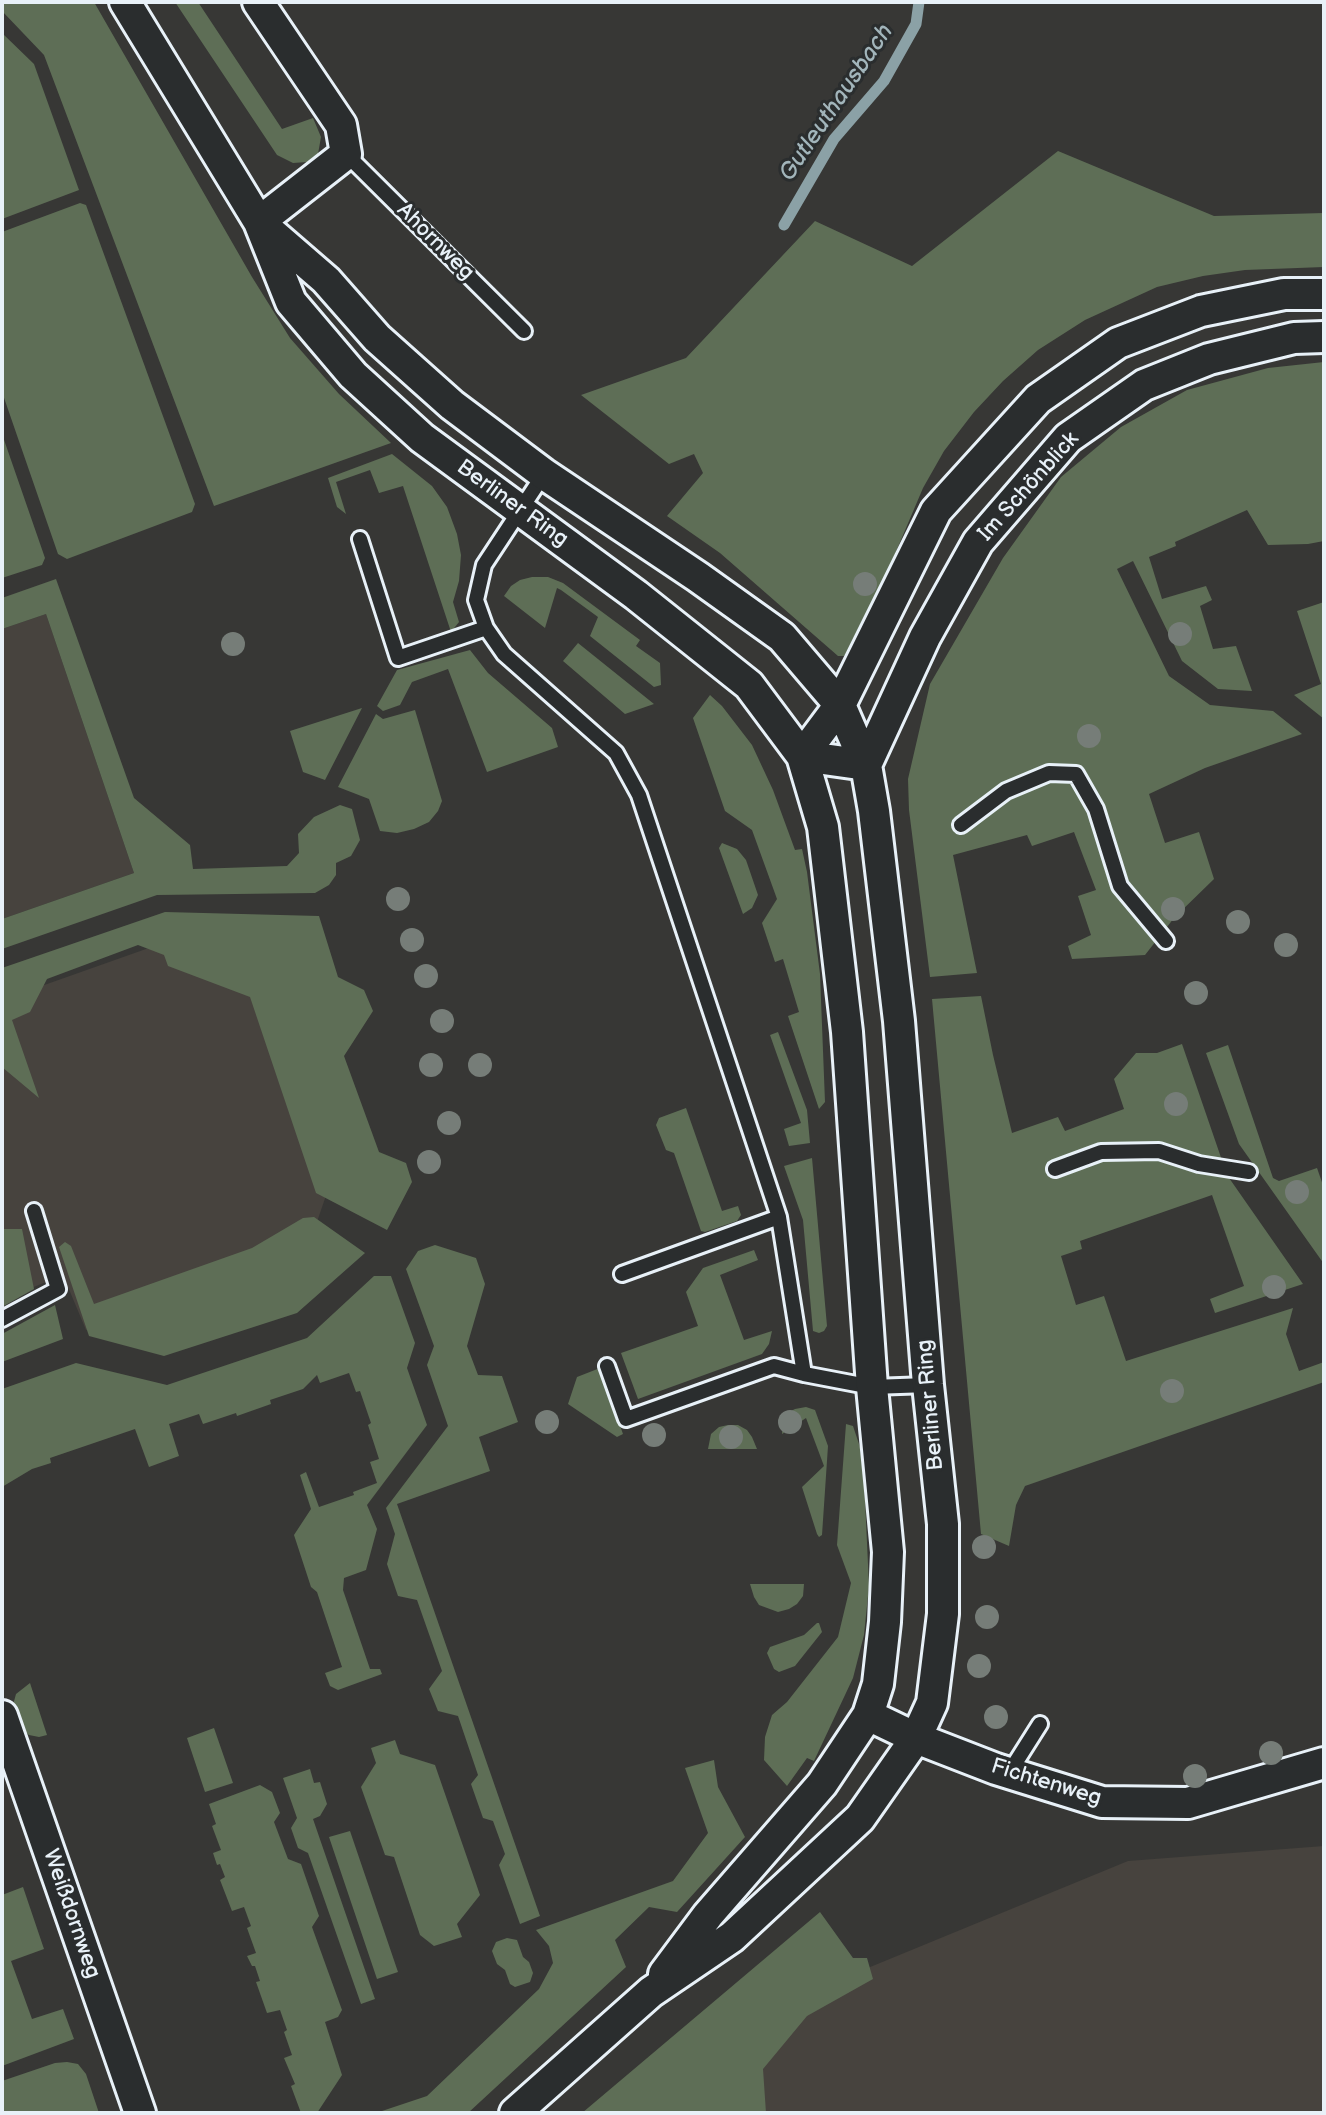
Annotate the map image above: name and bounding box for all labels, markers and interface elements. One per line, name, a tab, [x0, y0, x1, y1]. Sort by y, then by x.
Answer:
water label: Gutleuthausbach	[774, 19, 900, 187]
street label: Ahornweg	[391, 198, 479, 286]
street label: Im Schönblick	[973, 427, 1085, 547]
street label: Berliner Ring	[451, 455, 573, 553]
street label: Berliner Ring	[912, 1338, 950, 1472]
street label: Fichtenweg	[988, 1754, 1104, 1812]
street label: Weißdornweg	[37, 1846, 105, 1982]

